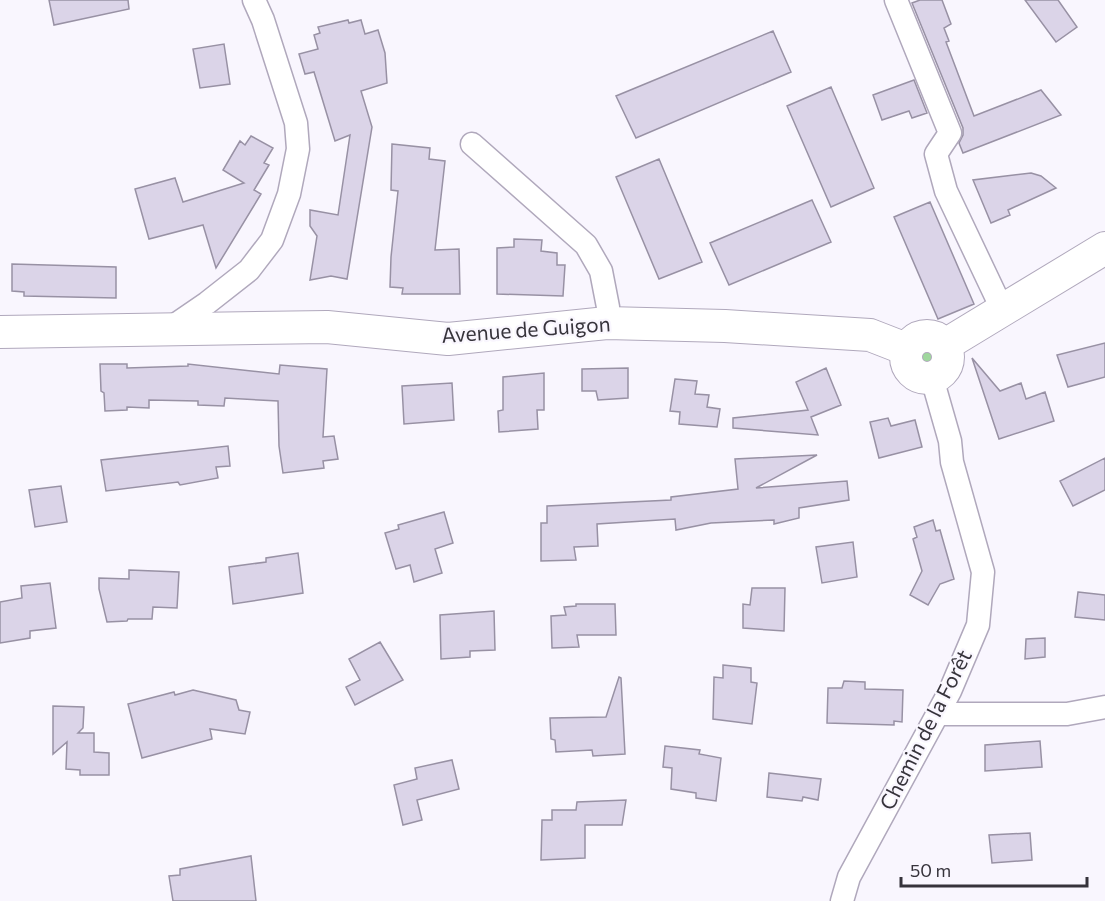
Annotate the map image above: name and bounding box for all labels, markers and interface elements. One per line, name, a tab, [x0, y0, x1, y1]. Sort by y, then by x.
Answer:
street label: Avenue de Guigon	[440, 310, 611, 347]
street label: Chemin de la Forêt	[873, 645, 976, 814]
scale bar	[901, 850, 1087, 888]
text: 50 m	[910, 859, 951, 881]

